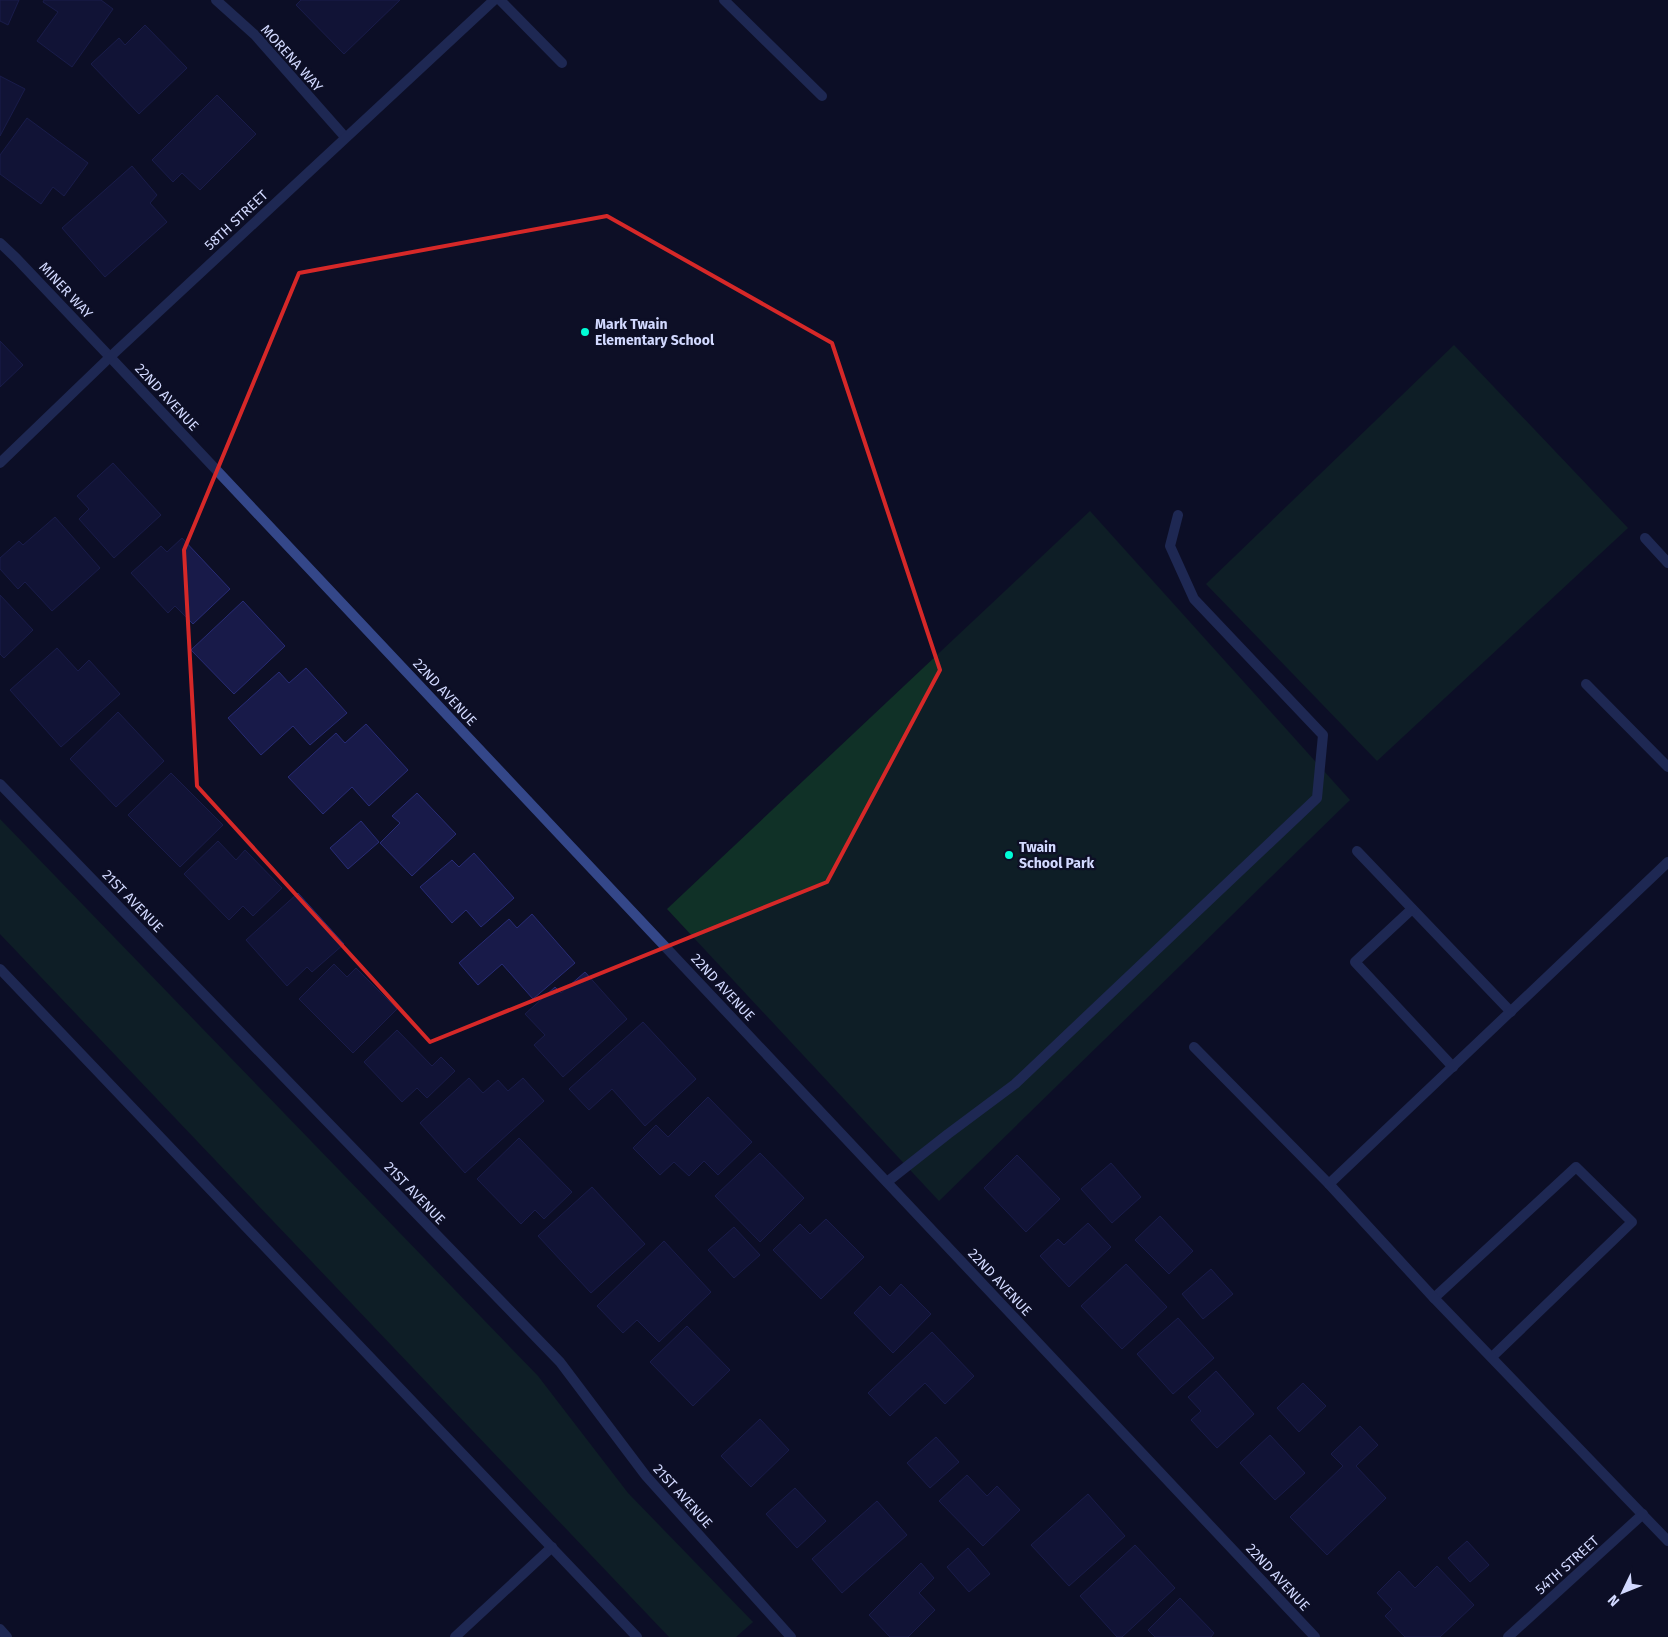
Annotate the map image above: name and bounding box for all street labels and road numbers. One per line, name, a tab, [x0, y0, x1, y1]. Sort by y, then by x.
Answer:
street label: MORENA WAY	[257, 21, 326, 96]
street label: 58TH STREET	[201, 186, 272, 254]
street label: MINER WAY	[35, 259, 96, 322]
street label: 22ND AVENUE	[131, 360, 202, 434]
street label: 22ND AVENUE	[409, 655, 480, 729]
street label: 21ST AVENUE	[99, 867, 167, 936]
street label: 22ND AVENUE	[687, 950, 758, 1024]
street label: 21ST AVENUE	[381, 1159, 449, 1228]
street label: 22ND AVENUE	[964, 1245, 1035, 1319]
street label: 21ST AVENUE	[649, 1461, 716, 1532]
street label: 54TH STREET	[1532, 1532, 1603, 1598]
street label: 22ND AVENUE	[1242, 1540, 1313, 1614]

